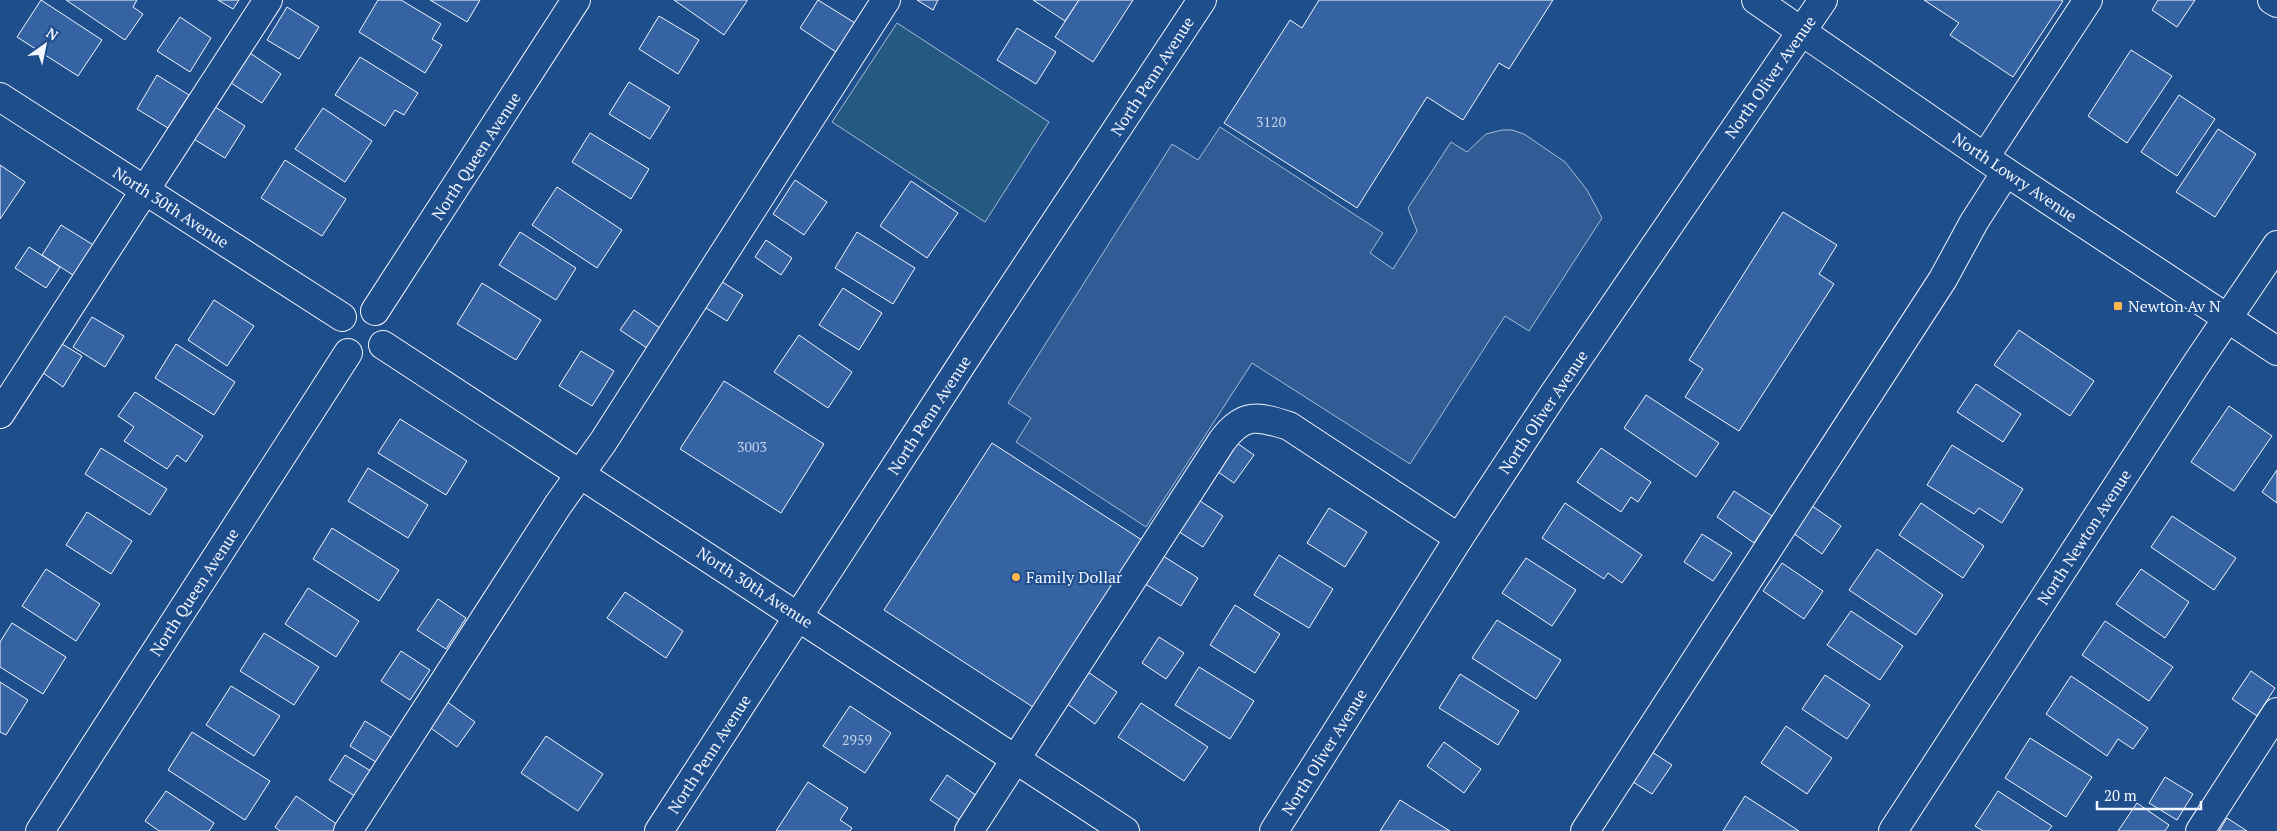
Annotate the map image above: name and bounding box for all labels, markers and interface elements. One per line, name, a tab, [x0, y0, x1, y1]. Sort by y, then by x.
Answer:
street label: North Oliver Avenue	[1719, 11, 1821, 143]
street label: North Penn Avenue	[1105, 12, 1199, 140]
north arrow	[20, 20, 70, 70]
text: N	[43, 23, 62, 45]
street label: North Queen Avenue	[426, 88, 526, 224]
house number: 3120	[1256, 112, 1286, 131]
street label: North Lowry Avenue	[1949, 127, 2081, 227]
street label: North 30th Avenue	[109, 161, 233, 253]
place label: Newton Av N	[2128, 295, 2221, 317]
marker: Newton Av N	[2112, 300, 2124, 312]
street label: North Oliver Avenue	[1493, 346, 1593, 478]
street label: North Penn Avenue	[882, 351, 976, 479]
house number: 3003	[737, 437, 767, 456]
street label: North Newton Avenue	[2032, 465, 2136, 609]
street label: North Queen Avenue	[144, 524, 244, 660]
street label: North 30th Avenue	[693, 541, 817, 633]
place label: Family Dollar	[1026, 566, 1123, 588]
marker: Family Dollar	[1010, 571, 1022, 583]
street label: North Oliver Avenue	[1276, 685, 1372, 819]
street label: North Penn Avenue	[662, 690, 756, 818]
house number: 2959	[842, 730, 872, 749]
scale bar	[2097, 778, 2201, 810]
text: 20 m	[2104, 785, 2137, 805]

